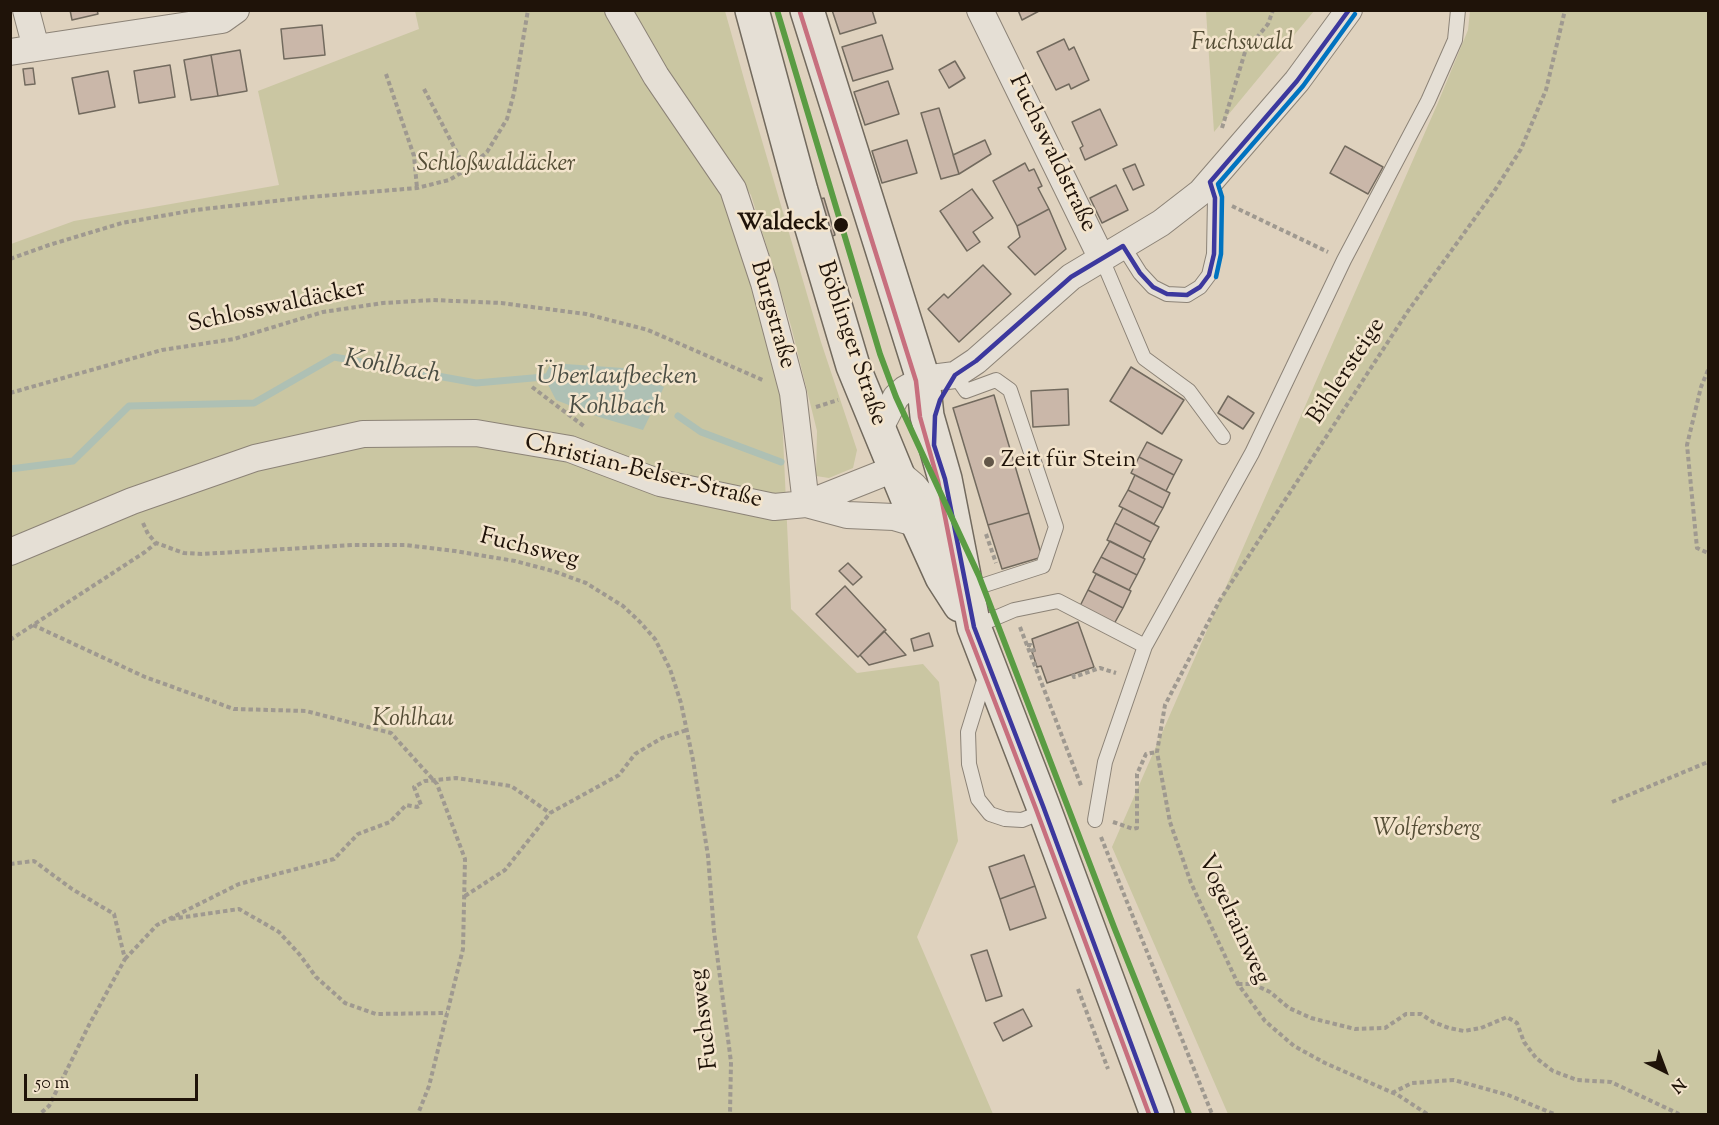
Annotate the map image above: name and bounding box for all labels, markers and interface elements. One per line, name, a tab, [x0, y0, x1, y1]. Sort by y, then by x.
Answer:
park label: Fuchswald	[1191, 31, 1293, 59]
street label: Fuchswaldstraße	[1000, 71, 1102, 237]
park label: Schloßwaldäcker	[416, 152, 576, 180]
place label: Waldeck	[737, 211, 828, 239]
marker: Waldeck	[832, 216, 850, 234]
street label: Burgstraße	[742, 258, 800, 372]
street label: Böblinger Straße	[808, 258, 892, 430]
street label: Schlosswaldäcker	[186, 275, 368, 341]
street label: Bihlersteige	[1303, 313, 1393, 431]
water label: Kohlbach	[341, 345, 443, 393]
water label: Überlaufbecken Kohlbach	[536, 363, 698, 424]
street label: Christian-Belser-Straße	[521, 430, 765, 516]
place label: Zeit für Stein	[1001, 448, 1137, 476]
marker: Zeit für Stein	[982, 455, 996, 469]
street label: Fuchsweg	[476, 524, 582, 576]
park label: Kohlhau	[372, 707, 454, 735]
park label: Wolfersberg	[1373, 817, 1481, 845]
street label: Vogelrainweg	[1189, 851, 1275, 989]
street label: Fuchsweg	[686, 967, 726, 1071]
north arrow	[1635, 1041, 1695, 1101]
scale bar	[27, 1062, 201, 1100]
text: 50 m	[35, 1071, 69, 1097]
text: N	[1665, 1072, 1690, 1098]

